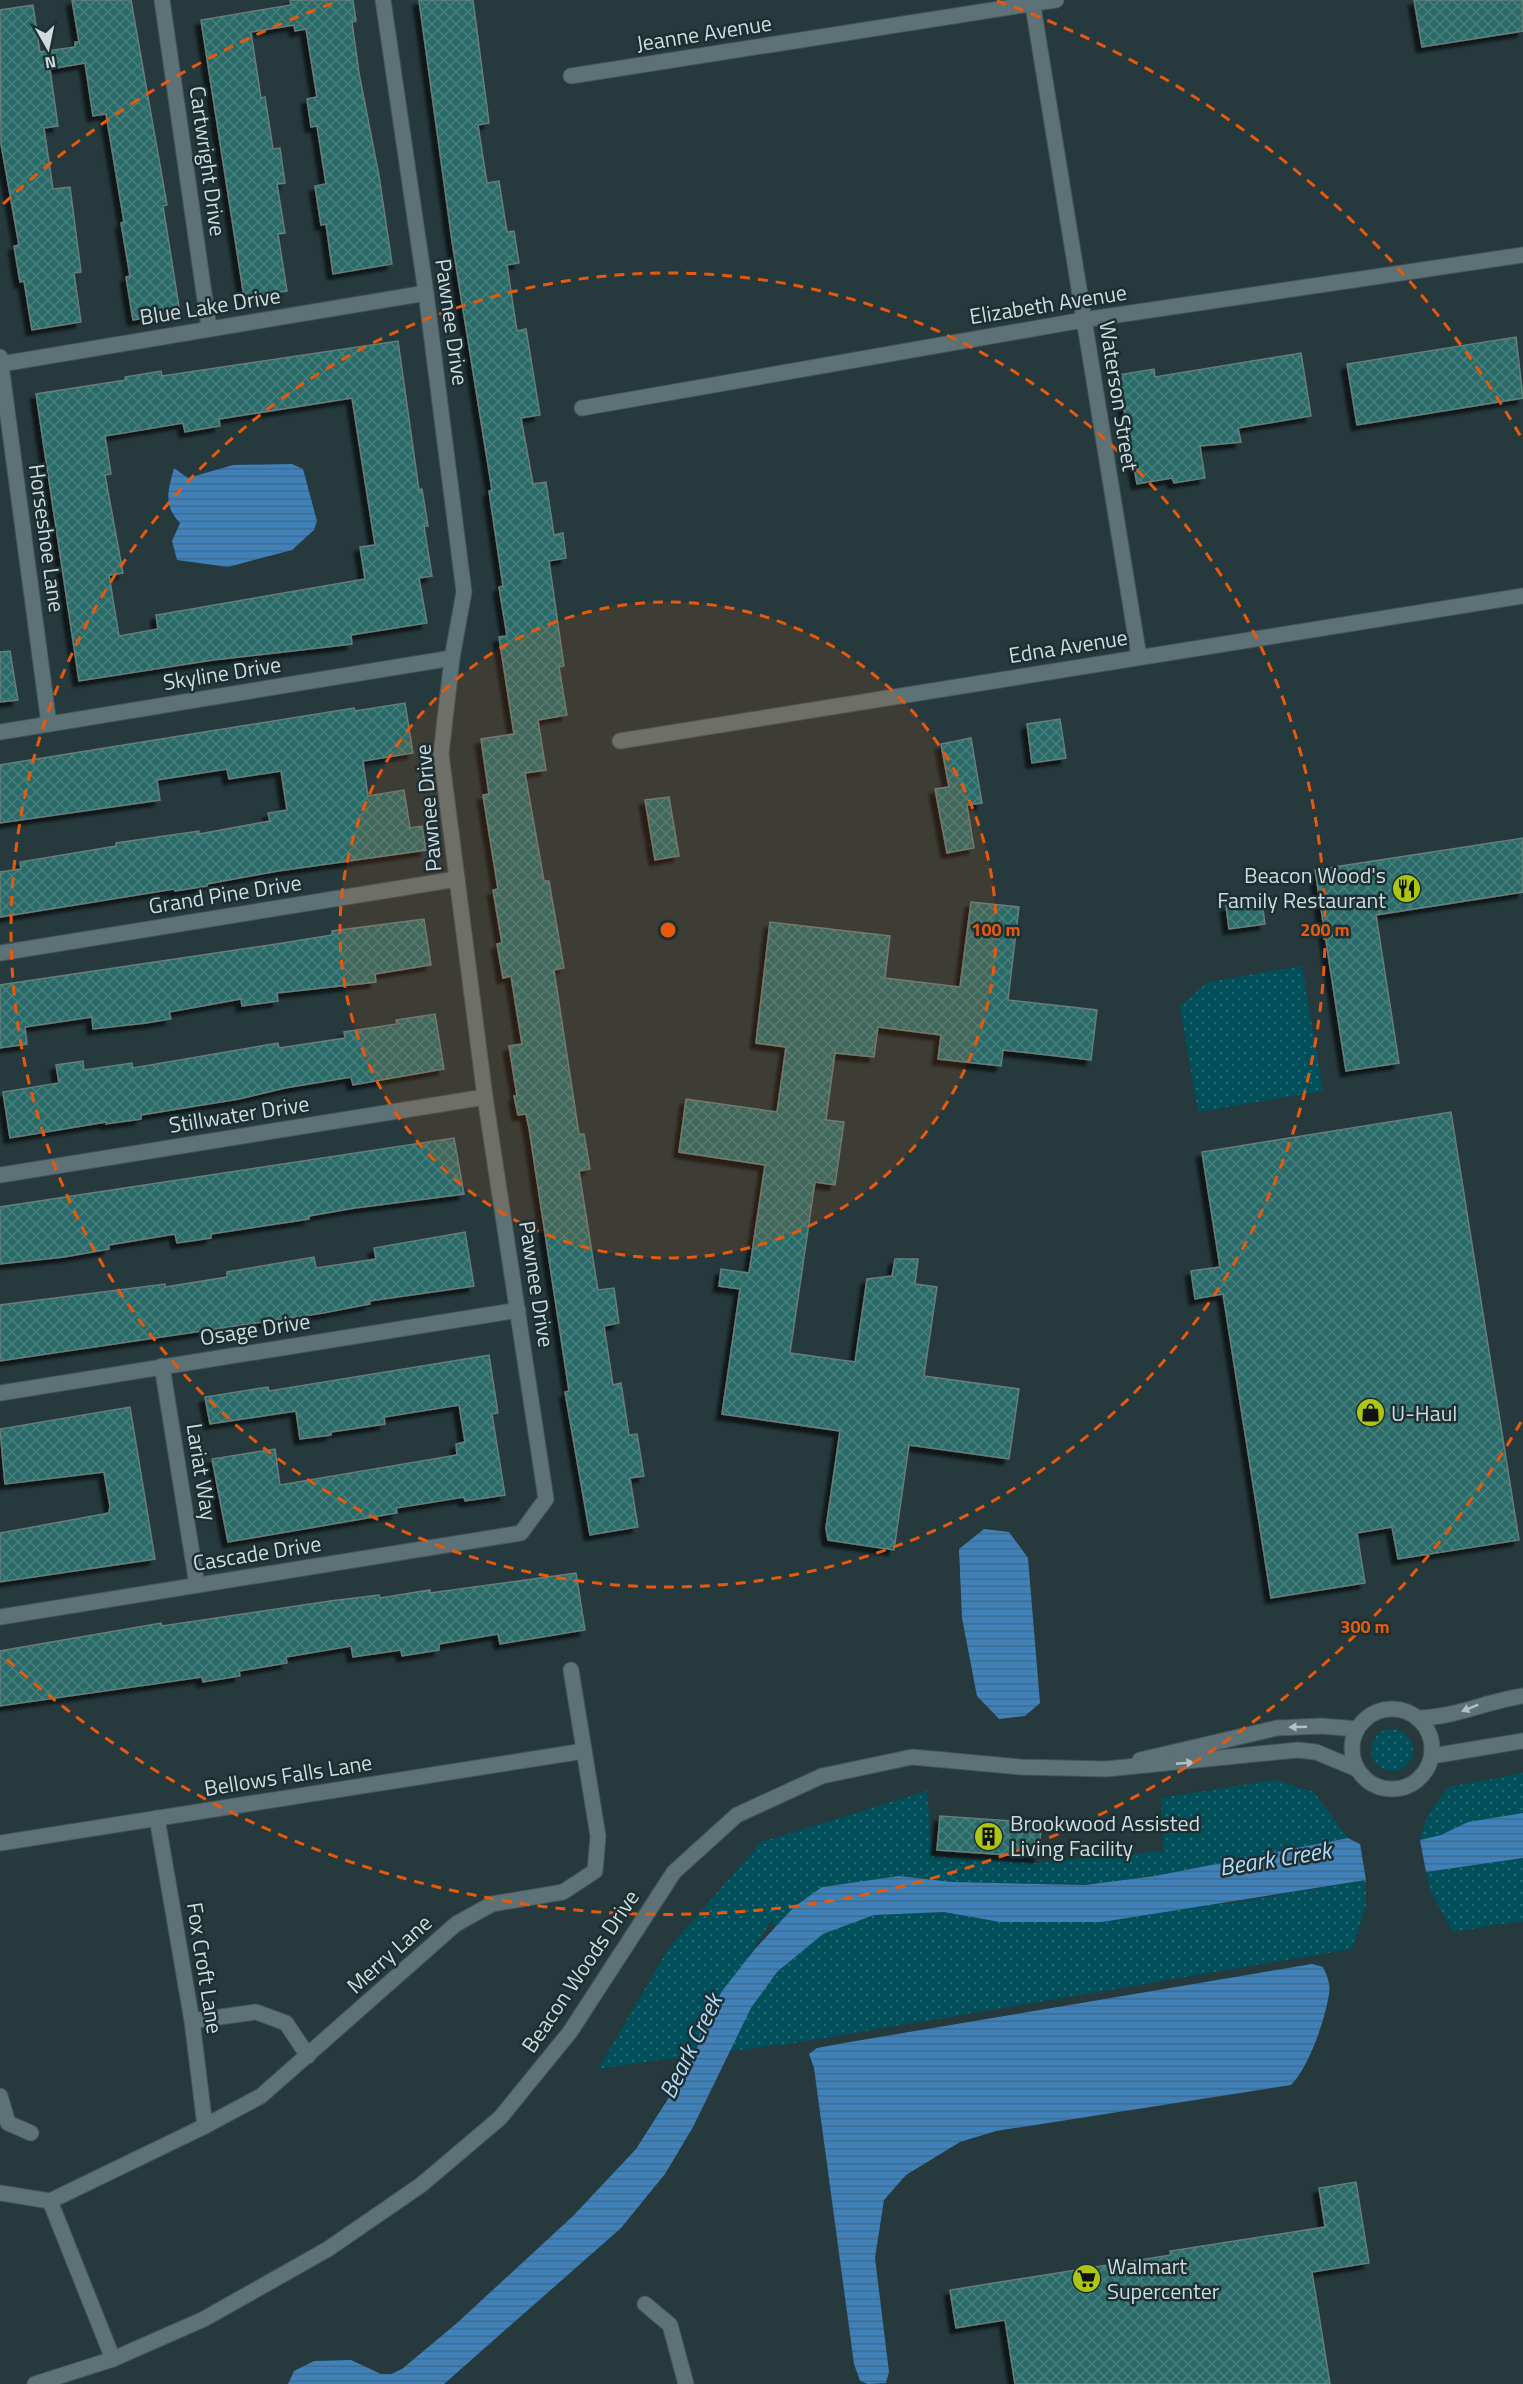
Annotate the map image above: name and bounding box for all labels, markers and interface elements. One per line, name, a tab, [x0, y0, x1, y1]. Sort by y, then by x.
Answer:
street label: Jeanne Avenue	[634, 6, 774, 60]
north arrow	[18, 18, 78, 78]
text: N	[43, 50, 58, 76]
street label: Cartwright Drive	[181, 84, 235, 238]
street label: Pawnee Drive	[426, 256, 478, 388]
street label: Elizabeth Avenue	[967, 275, 1129, 333]
street label: Blue Lake Drive	[137, 278, 283, 334]
street label: Waterson Street	[1090, 318, 1148, 474]
street label: Horseshoe Lane	[20, 462, 74, 614]
street label: Edna Avenue	[1006, 620, 1130, 672]
street label: Skyline Drive	[161, 647, 283, 699]
street label: Pawnee Drive	[405, 743, 451, 873]
place label: Beacon Wood's Family Restaurant	[1217, 858, 1386, 917]
street label: Grand Pine Drive	[146, 865, 304, 923]
restaurant icon: Beacon Wood's Family Restaurant	[1391, 872, 1423, 904]
text: 100 m	[971, 916, 1021, 943]
text: 200 m	[1300, 916, 1350, 943]
centre of rings	[658, 920, 678, 940]
street label: Stillwater Drive	[166, 1086, 312, 1142]
street label: Pawnee Drive	[510, 1218, 564, 1350]
street label: Osage Drive	[197, 1304, 313, 1354]
place label: U-Haul	[1391, 1396, 1457, 1430]
shop icon: U-Haul	[1354, 1397, 1386, 1429]
street label: Lariat Way	[178, 1421, 227, 1524]
street label: Cascade Drive	[190, 1526, 324, 1580]
text: 300 m	[1340, 1613, 1390, 1640]
one-way arrow	[1461, 1703, 1479, 1713]
one-way arrow	[1289, 1722, 1308, 1732]
street label: Bellows Falls Lane	[202, 1745, 374, 1805]
one-way arrow	[1175, 1758, 1194, 1768]
place label: Brookwood Assisted Living Facility	[1010, 1806, 1200, 1865]
building icon: Brookwood Assisted Living Facility	[973, 1820, 1005, 1852]
water label: Beark Creek	[1217, 1831, 1337, 1885]
street label: Beacon Woods Drive	[513, 1883, 647, 2059]
street label: Fox Croft Lane	[178, 1900, 232, 2036]
street label: Merry Lane	[339, 1906, 439, 2002]
water label: Beark Creek	[649, 1984, 732, 2105]
place label: Walmart Supercenter	[1107, 2249, 1220, 2308]
supermarket icon: Walmart Supercenter	[1070, 2263, 1102, 2295]

